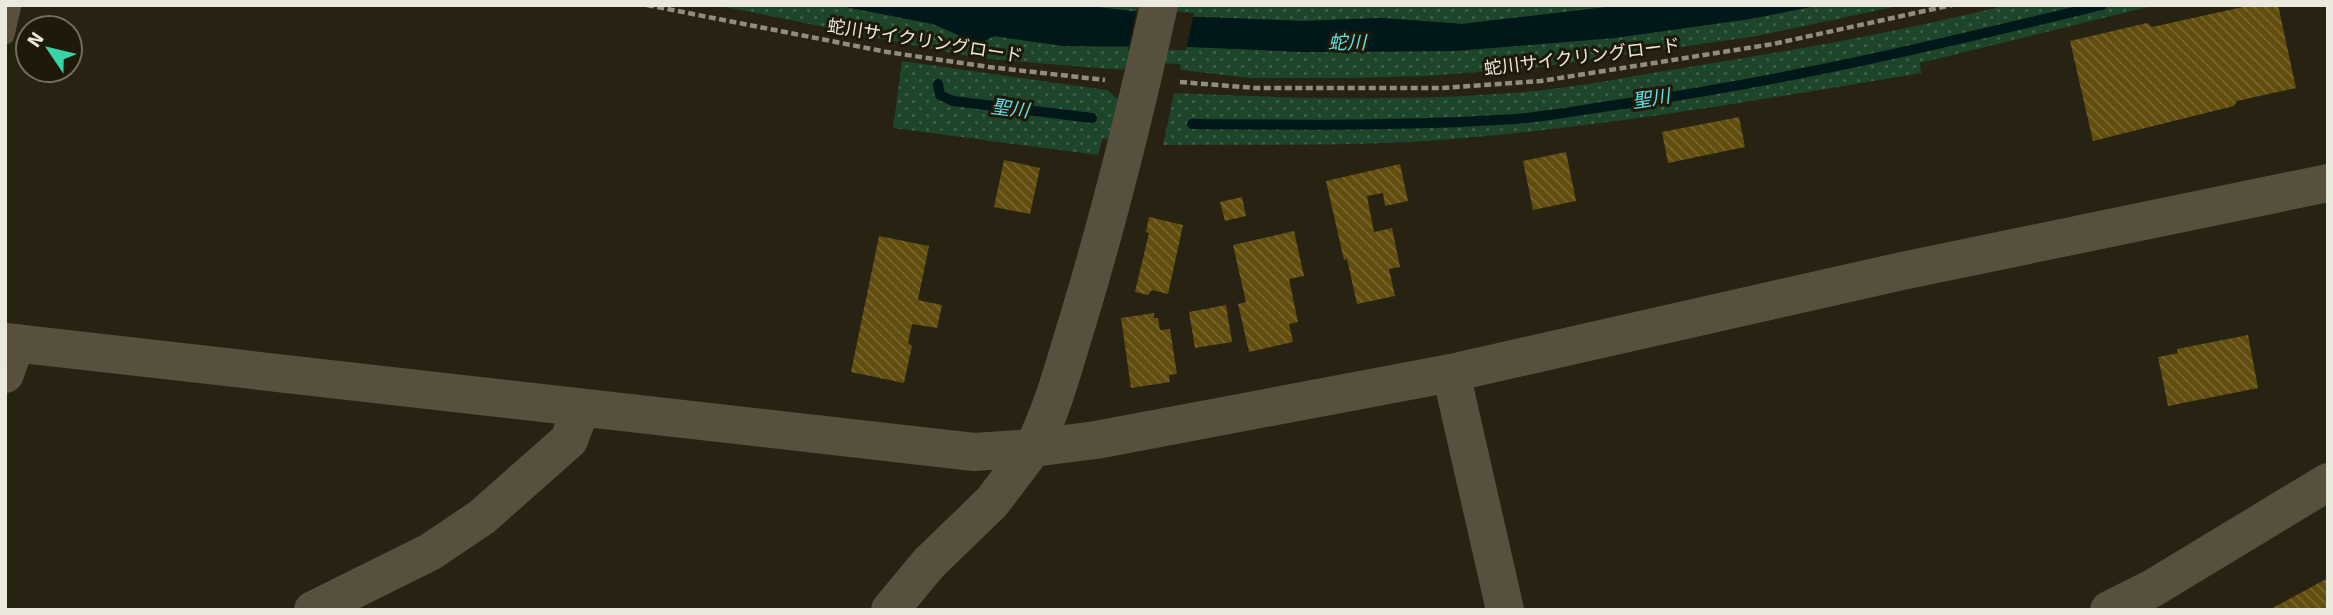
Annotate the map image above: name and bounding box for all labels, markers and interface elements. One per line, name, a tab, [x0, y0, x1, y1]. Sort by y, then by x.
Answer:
north arrow	[14, 14, 84, 84]
street label: 蛇川サイクリングロード	[826, 15, 1024, 67]
text: N	[22, 28, 50, 52]
water label: 蛇川	[1328, 31, 1368, 55]
street label: 蛇川サイクリングロード	[1483, 34, 1681, 80]
water label: 聖川	[1631, 84, 1674, 114]
water label: 聖川	[990, 95, 1032, 123]

